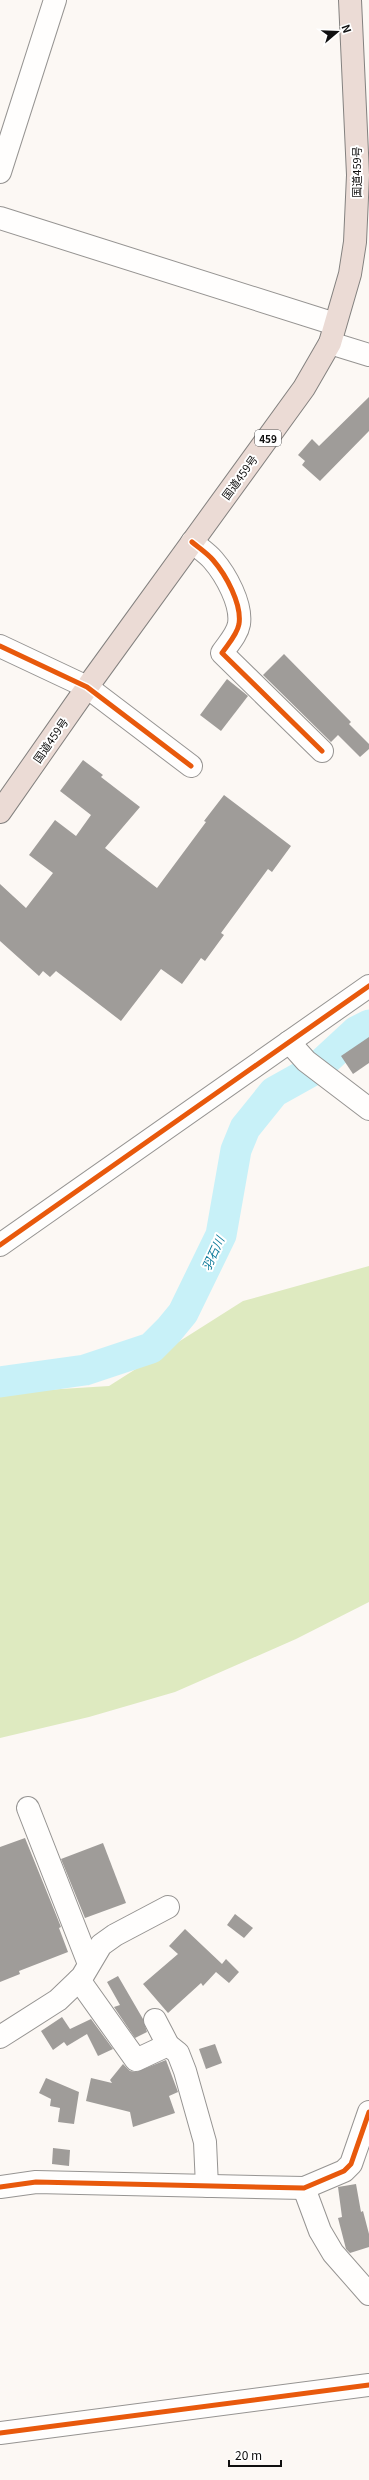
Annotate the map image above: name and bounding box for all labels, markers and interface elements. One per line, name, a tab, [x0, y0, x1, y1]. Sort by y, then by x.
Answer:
north arrow	[317, 12, 357, 52]
text: N	[338, 22, 356, 35]
street label: 国道459号	[348, 146, 364, 198]
road number: 459	[255, 430, 281, 446]
street label: 国道459号	[217, 452, 261, 502]
street label: 国道459号	[29, 714, 71, 766]
water label: 羽石川	[197, 1231, 228, 1273]
scale bar	[229, 2442, 281, 2468]
text: 20 m	[235, 2446, 262, 2463]

